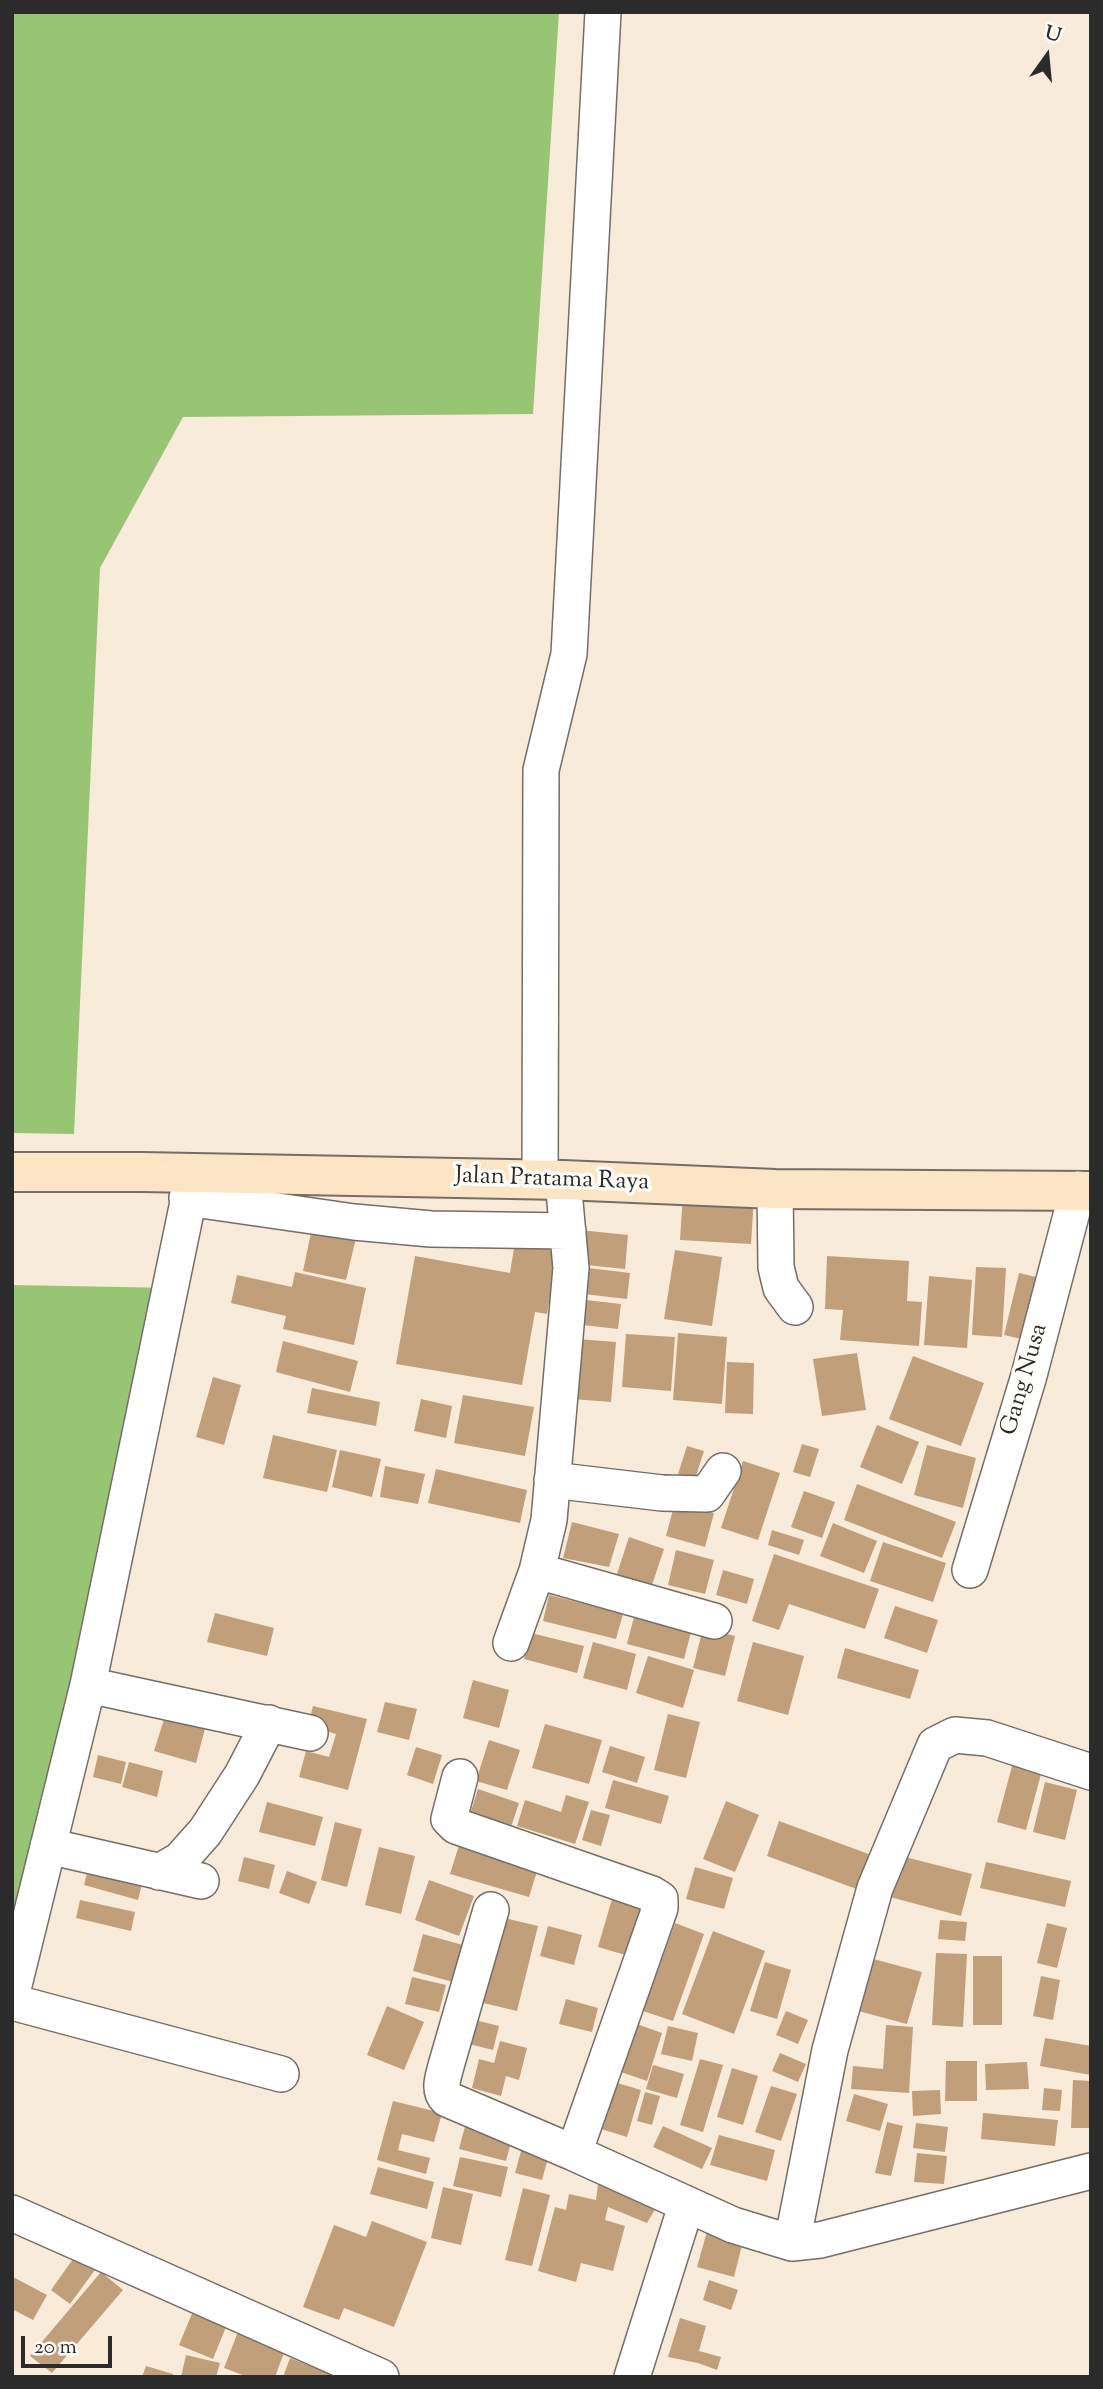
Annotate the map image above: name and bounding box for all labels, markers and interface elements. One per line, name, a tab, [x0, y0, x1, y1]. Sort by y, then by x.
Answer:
text: U	[1042, 20, 1064, 50]
north arrow	[1012, 21, 1082, 91]
street label: Jalan Pratama Raya	[454, 1163, 650, 1199]
street label: Gang Nusa	[996, 1321, 1056, 1439]
scale bar	[24, 2322, 116, 2366]
text: 20 m	[34, 2333, 77, 2363]

